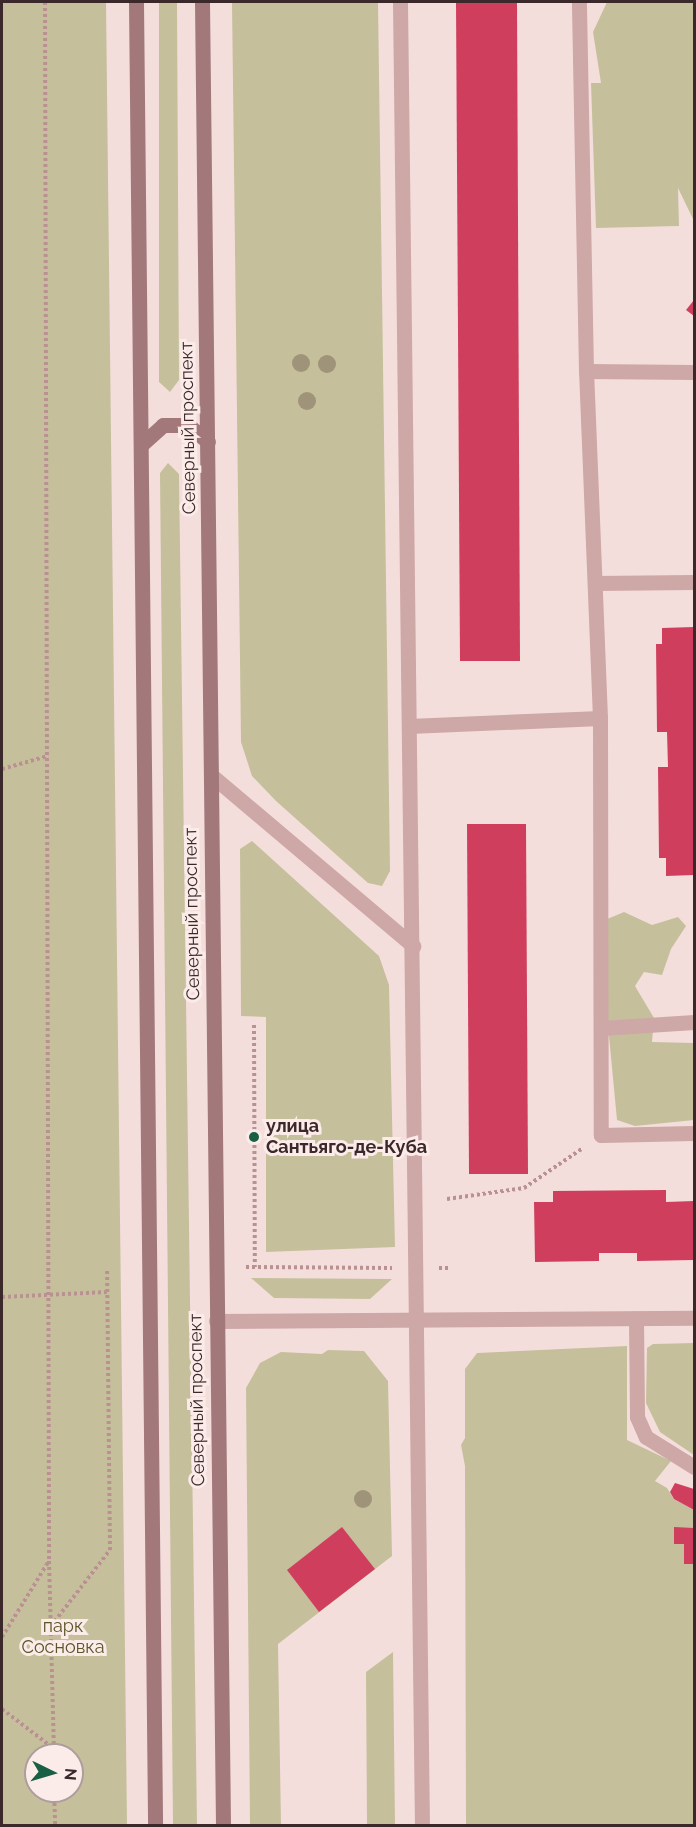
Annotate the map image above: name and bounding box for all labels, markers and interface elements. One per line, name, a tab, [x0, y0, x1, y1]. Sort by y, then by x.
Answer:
street label: Северный проспект	[176, 341, 200, 515]
street label: Северный проспект	[180, 827, 204, 1001]
place label: улица Сантьяго-де-Куба	[266, 1116, 427, 1158]
marker: улица Сантьяго-де-Куба	[247, 1130, 261, 1144]
street label: Северный проспект	[185, 1313, 209, 1487]
park label: парк Сосновка	[22, 1616, 104, 1658]
north arrow	[24, 1743, 84, 1803]
text: N	[60, 1768, 80, 1781]

